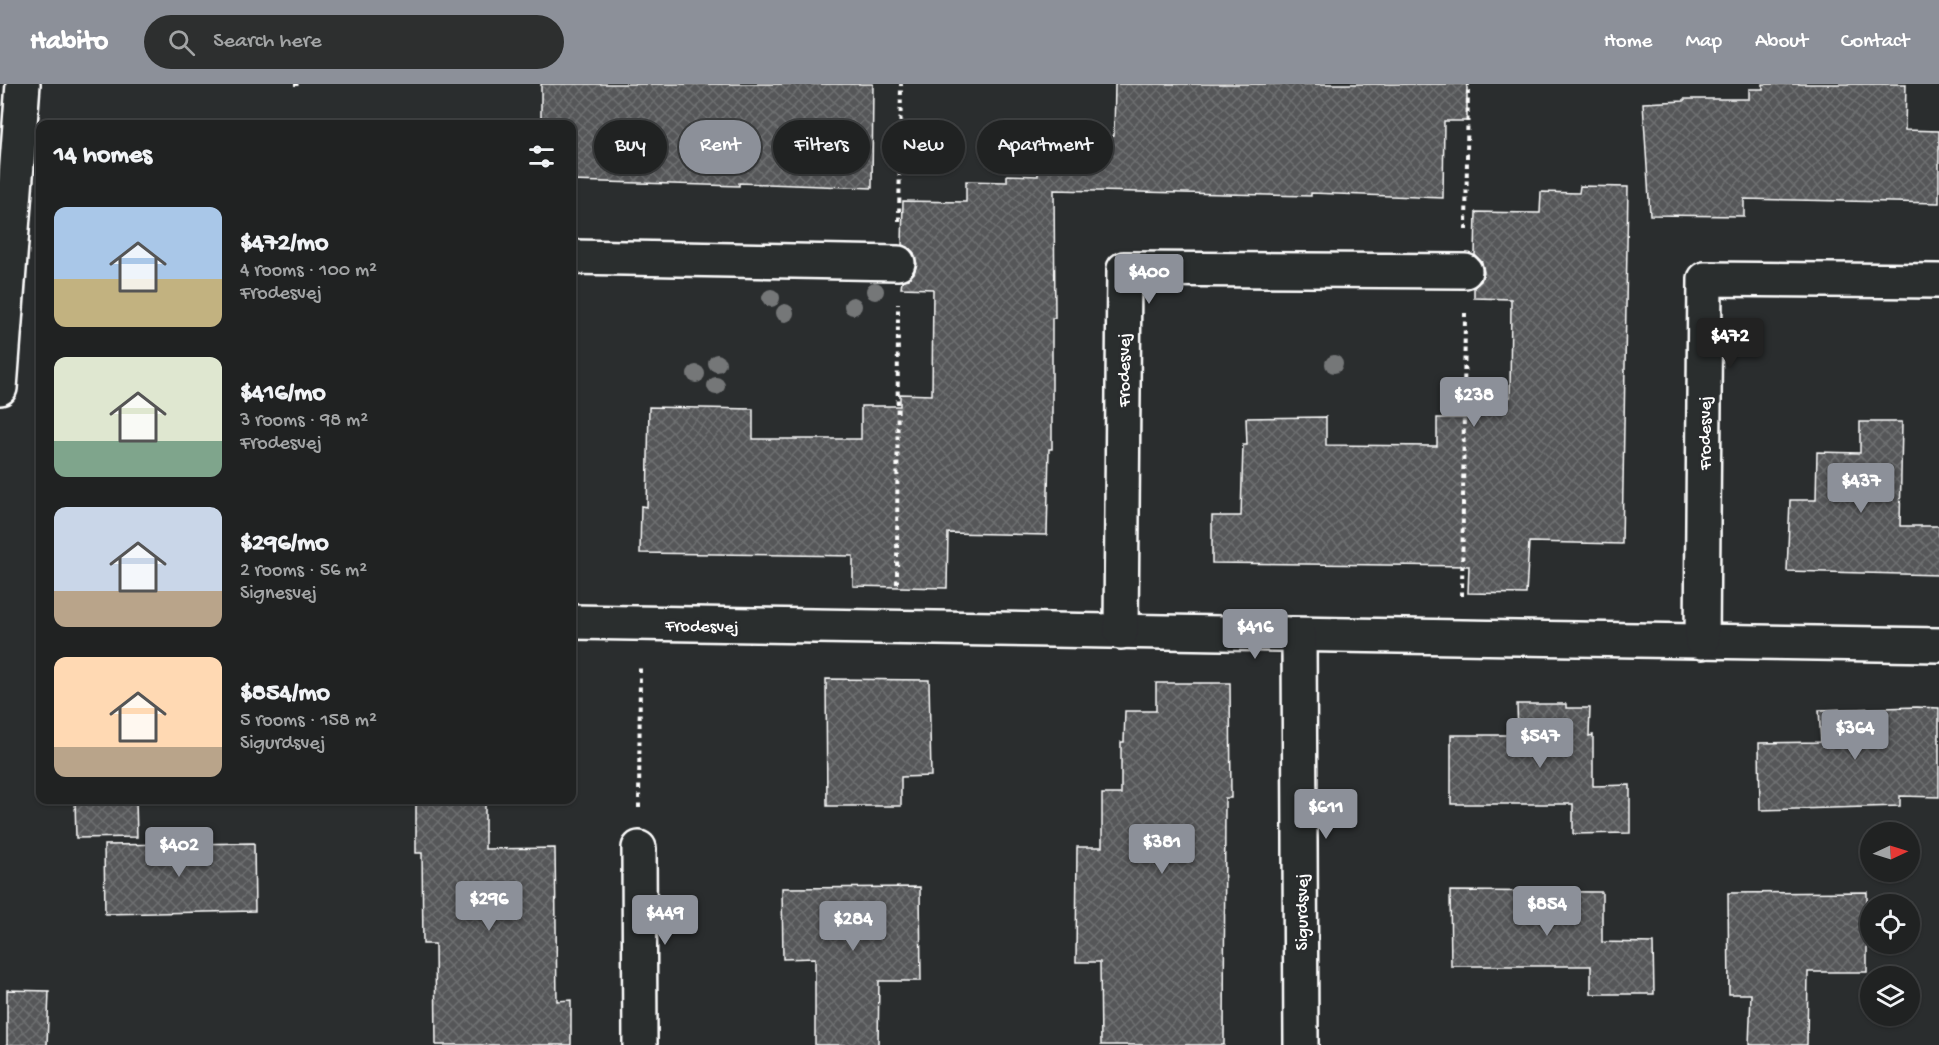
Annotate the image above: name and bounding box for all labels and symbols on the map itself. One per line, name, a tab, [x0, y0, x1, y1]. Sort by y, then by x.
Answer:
pin: $400	[1113, 254, 1185, 305]
pin: $472	[1694, 318, 1766, 369]
street label: Frodesvej	[1115, 333, 1136, 408]
pin: $238	[1438, 377, 1510, 428]
street label: Frodesvej	[1696, 396, 1717, 471]
pin: $437	[1825, 463, 1897, 514]
pin: $416	[1219, 609, 1291, 660]
street label: Frodesvej	[664, 616, 739, 639]
pin: $364	[1819, 710, 1891, 761]
pin: $547	[1504, 718, 1576, 769]
pin: $611	[1290, 789, 1362, 840]
north arrow	[1860, 822, 1920, 882]
pin: $381	[1126, 824, 1198, 875]
pin: $402	[143, 827, 215, 878]
street label: Sigurdsvej	[1293, 874, 1314, 950]
pin: $296	[453, 881, 525, 932]
pin: $854	[1511, 886, 1583, 937]
pin: $449	[629, 895, 701, 946]
pin: $284	[817, 901, 889, 952]

